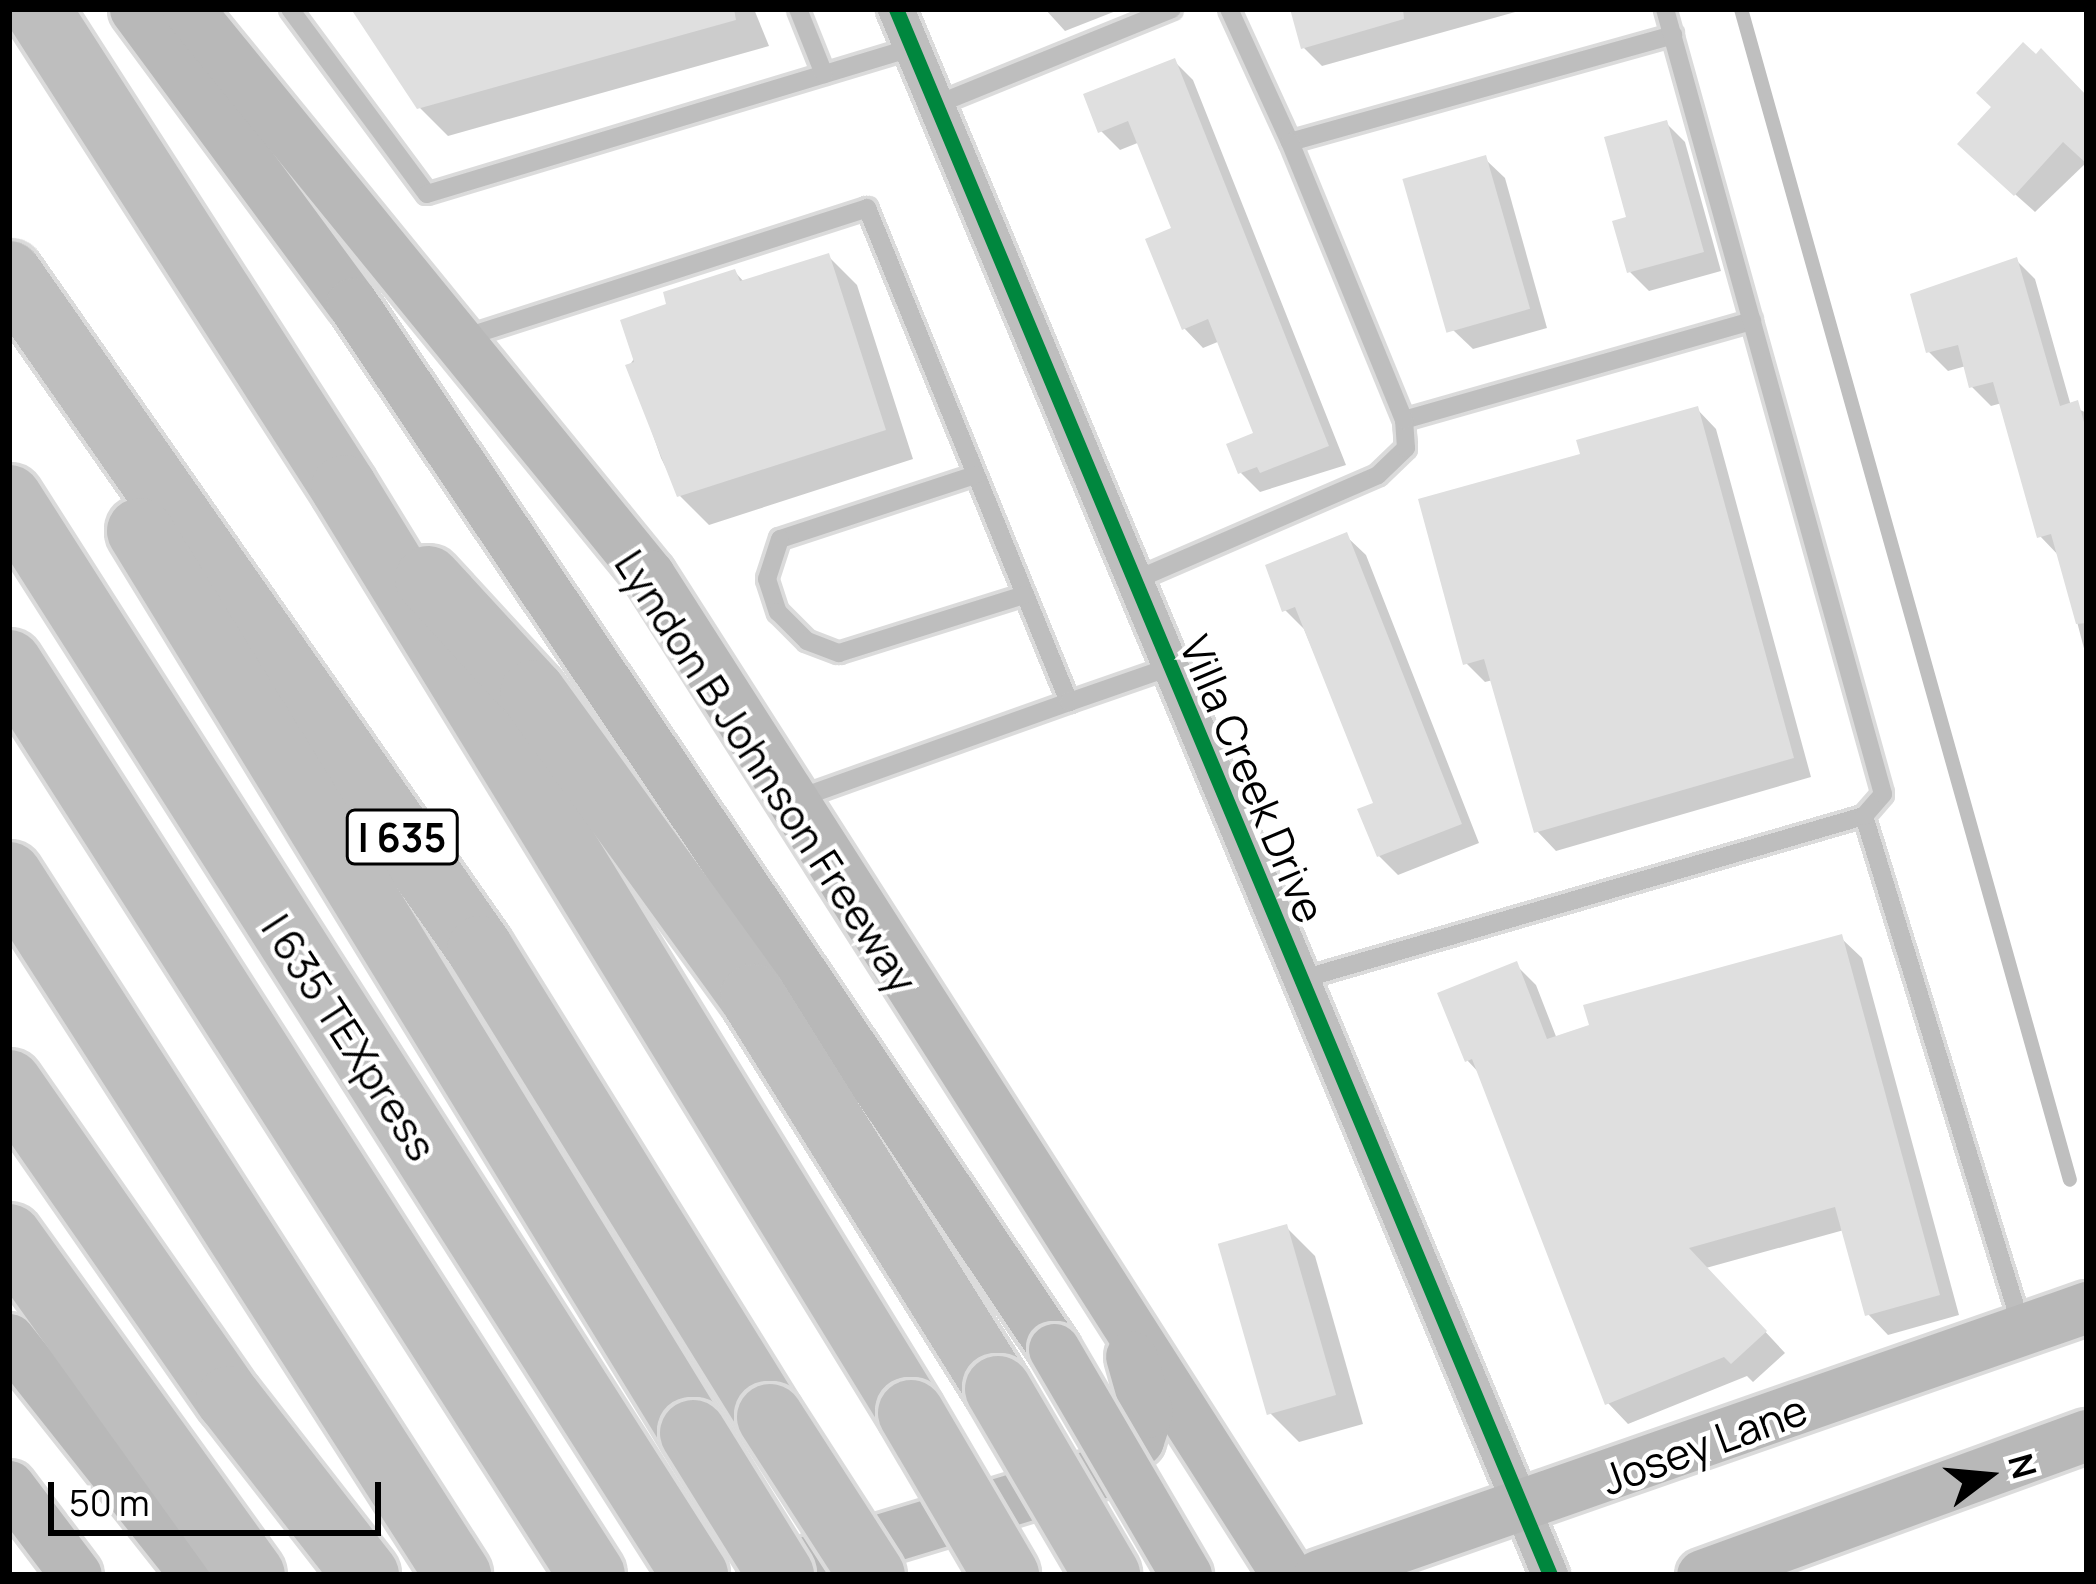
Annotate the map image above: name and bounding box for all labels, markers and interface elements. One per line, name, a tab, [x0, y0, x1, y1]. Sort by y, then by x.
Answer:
street label: Lyndon B Johnson Freeway	[605, 540, 929, 1002]
street label: Villa Creek Drive	[1170, 628, 1336, 930]
road number: I 635	[345, 804, 459, 870]
street label: I 635 TEXpress	[252, 905, 448, 1169]
street label: Josey Lane	[1594, 1384, 1814, 1504]
north arrow	[1928, 1416, 2048, 1536]
text: N	[1998, 1448, 2048, 1484]
scale bar	[54, 1458, 387, 1532]
text: 50 m	[69, 1478, 149, 1527]

